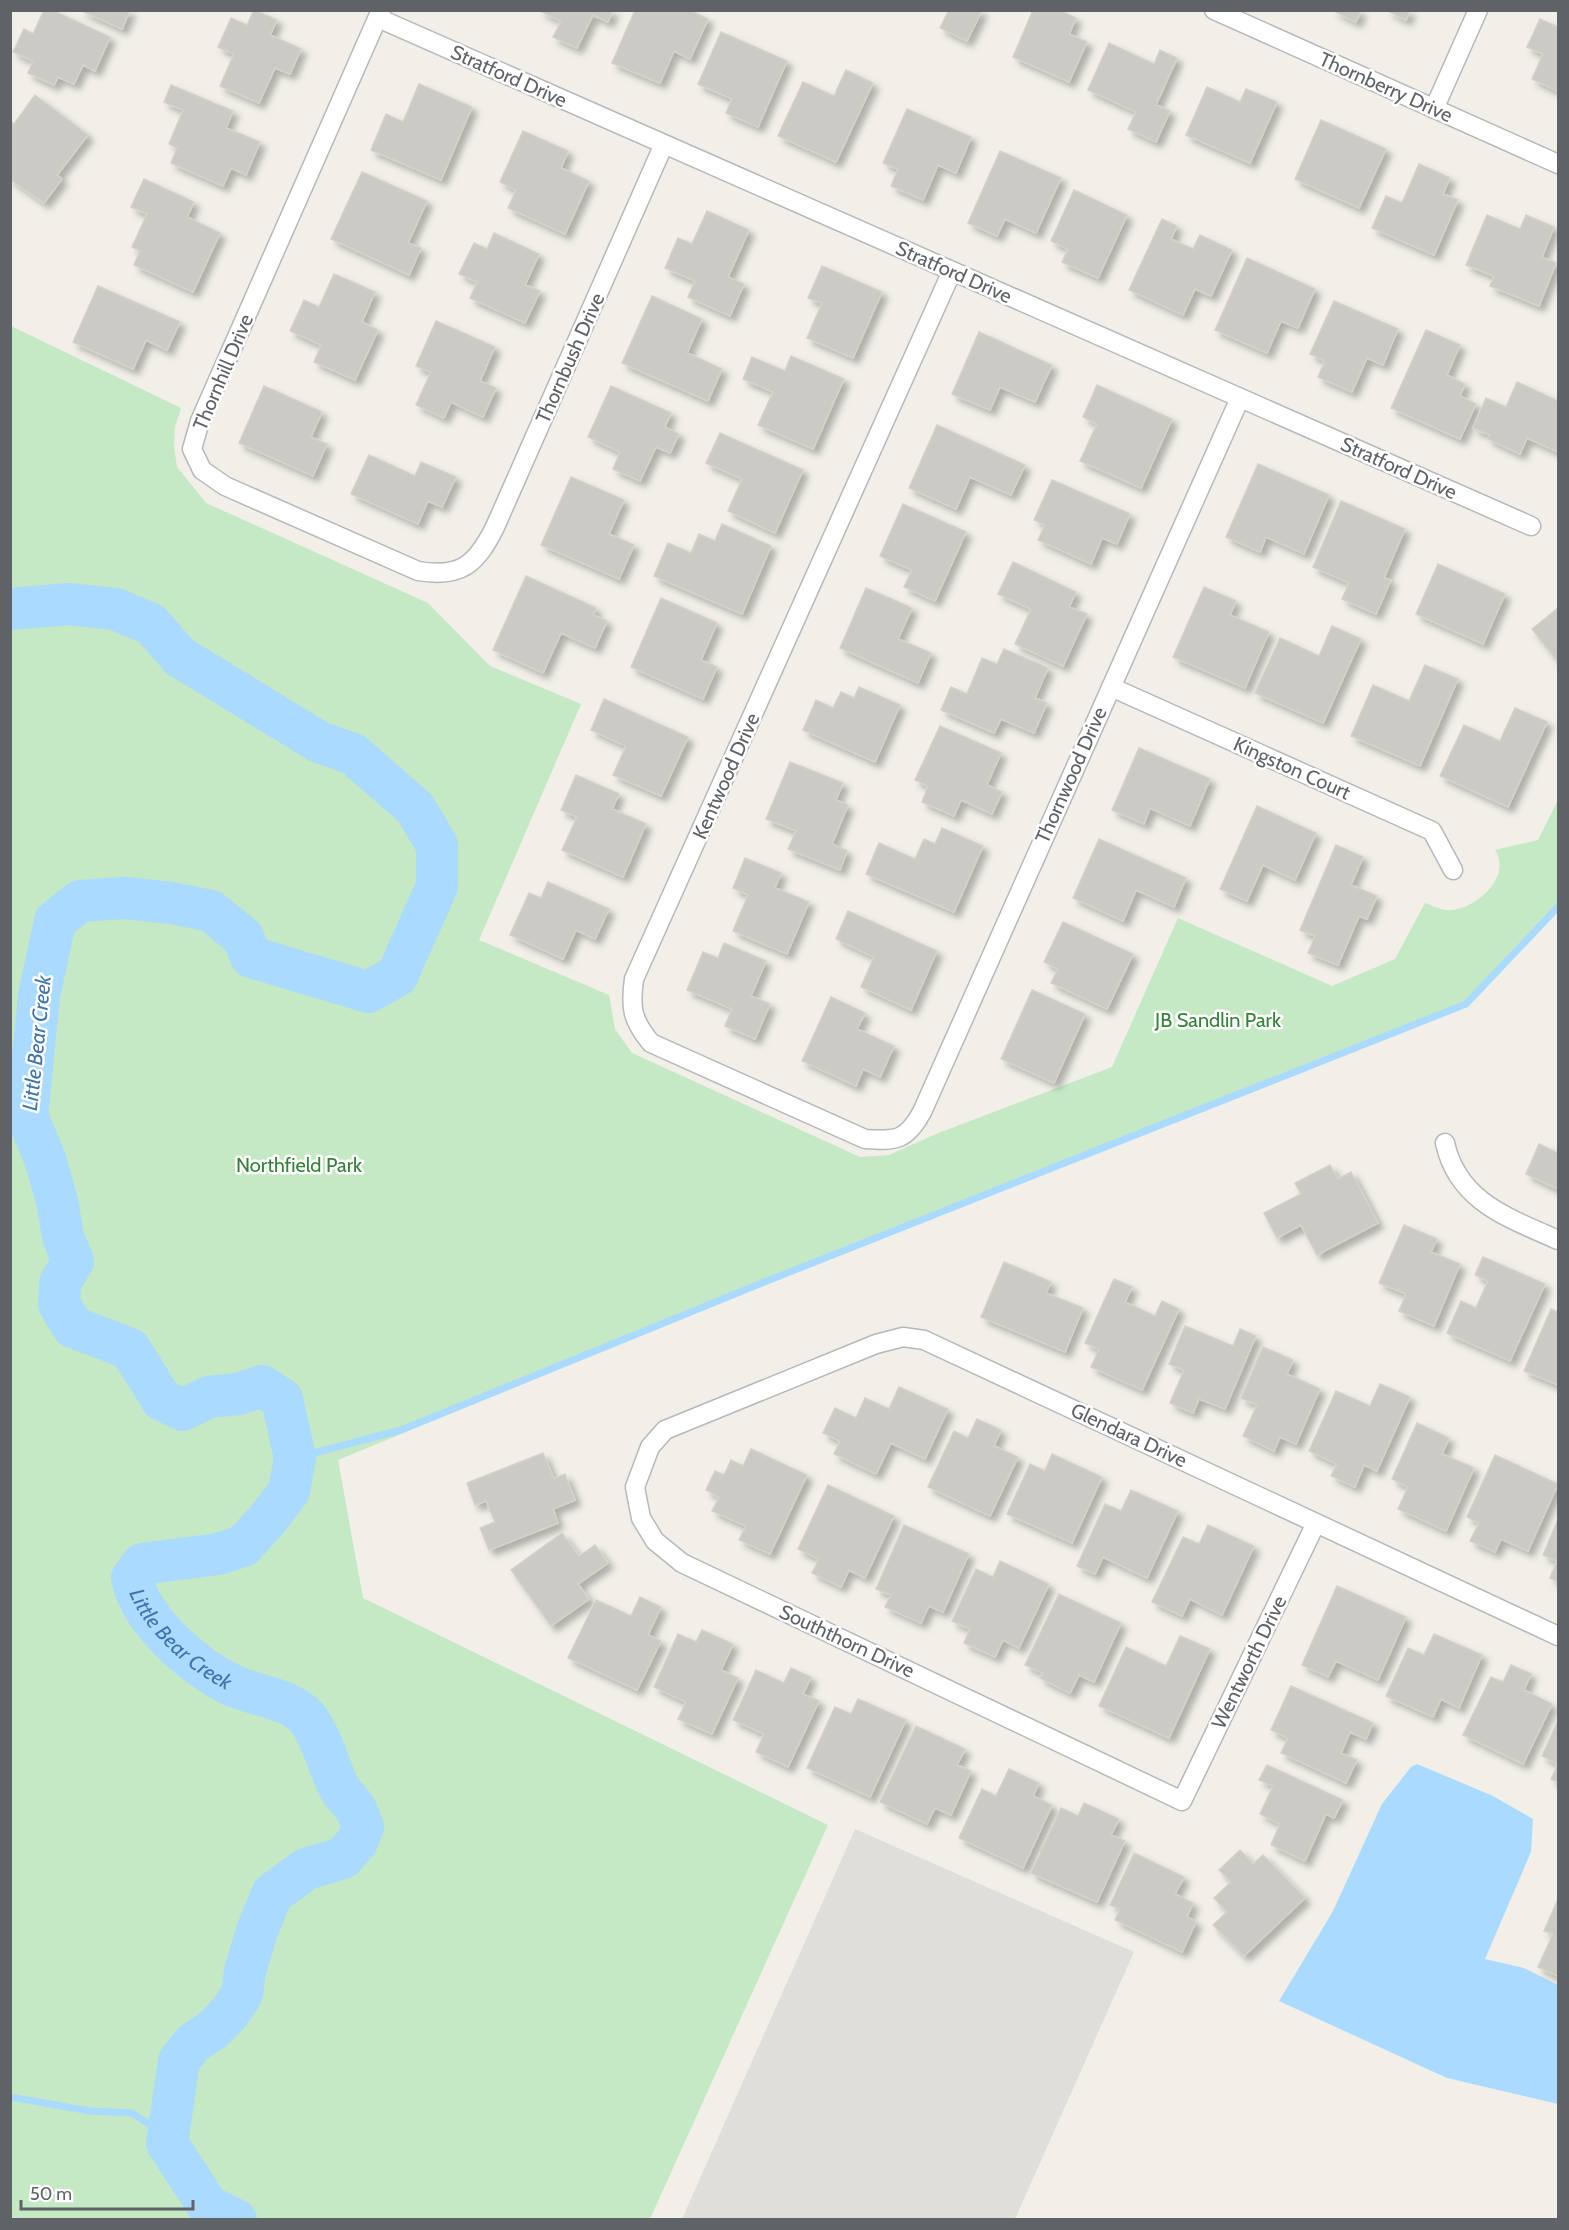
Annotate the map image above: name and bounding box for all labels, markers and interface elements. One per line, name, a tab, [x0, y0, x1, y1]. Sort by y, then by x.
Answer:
street label: Stratford Drive	[447, 40, 571, 112]
street label: Thornberry Drive	[1316, 47, 1456, 127]
street label: Stratford Drive	[892, 236, 1016, 308]
street label: Thornbush Drive	[531, 289, 609, 427]
street label: Thornhill Drive	[188, 310, 258, 434]
street label: Stratford Drive	[1337, 432, 1461, 504]
street label: Thornwood Drive	[1030, 703, 1112, 847]
street label: Kentwood Drive	[687, 709, 765, 843]
street label: Kingston Court	[1230, 732, 1354, 805]
water label: Little Bear Creek	[17, 973, 56, 1112]
park label: JB Sandlin Park	[1154, 1008, 1281, 1032]
park label: Northfield Park	[236, 1153, 362, 1177]
street label: Glendara Drive	[1067, 1398, 1191, 1472]
water label: Little Bear Creek	[124, 1585, 237, 1695]
street label: Wentworth Drive	[1206, 1592, 1292, 1732]
street label: Souththorn Drive	[776, 1599, 918, 1683]
scale bar	[21, 2173, 194, 2211]
text: 50 m	[30, 2183, 72, 2205]

